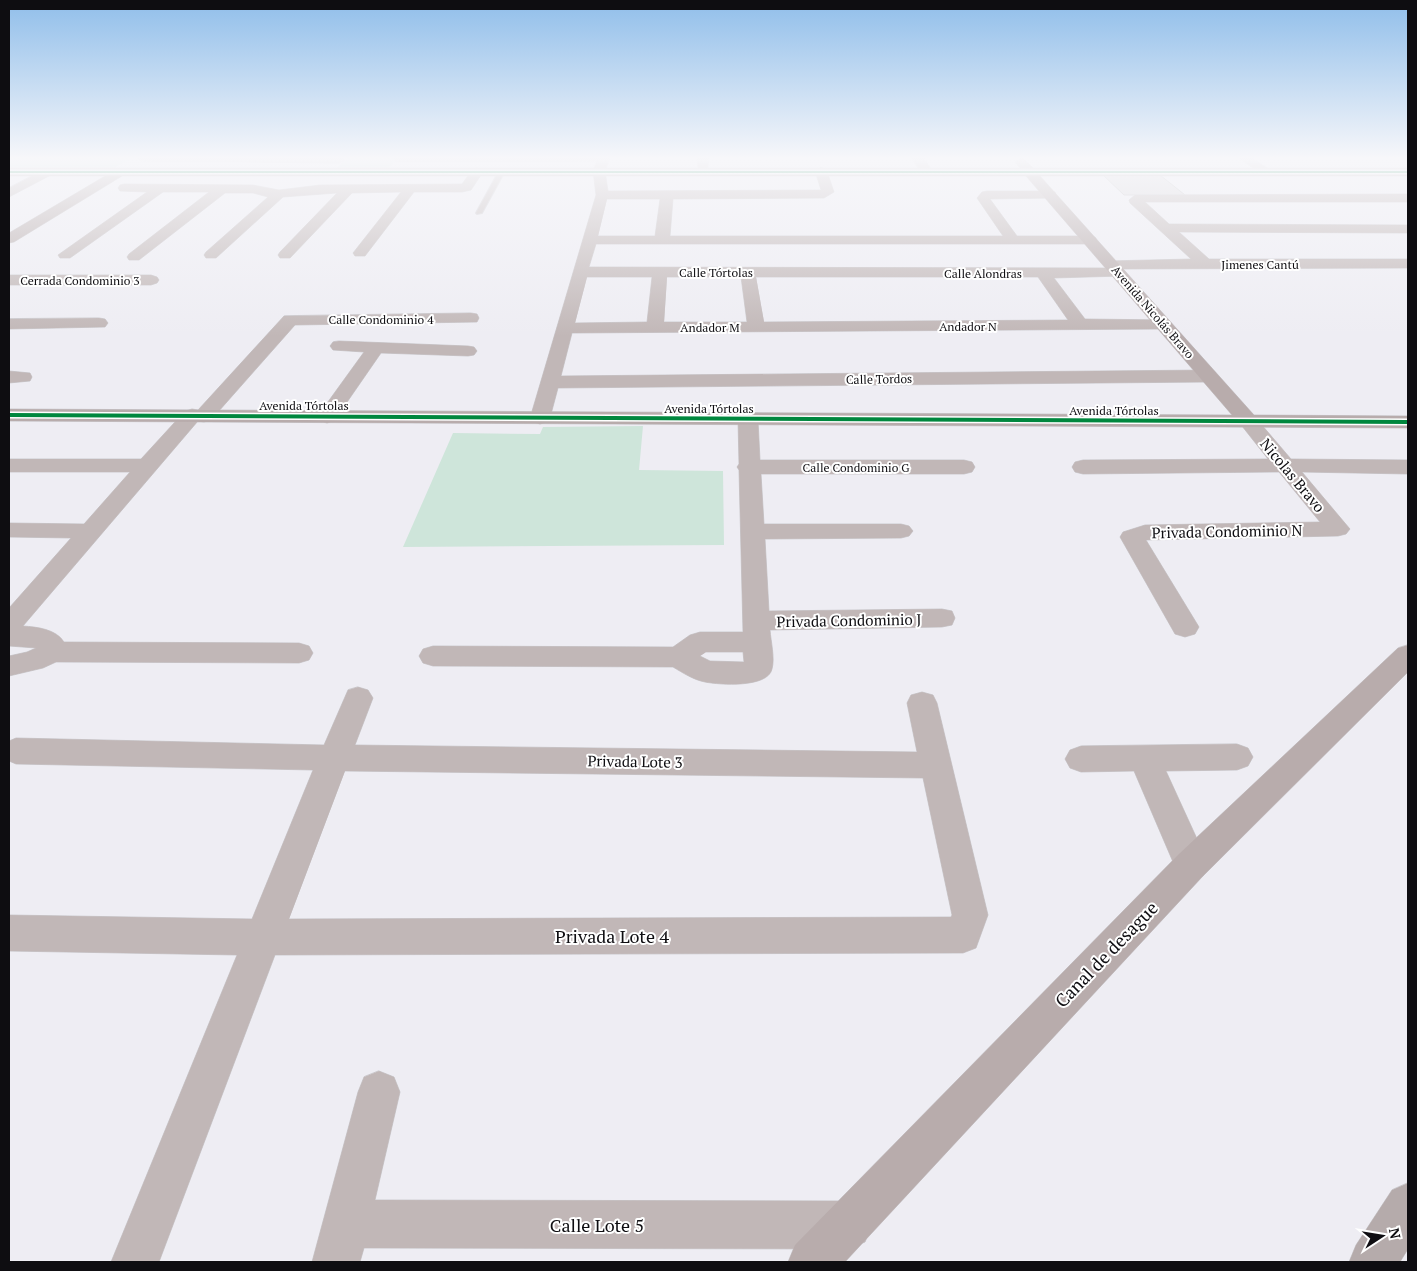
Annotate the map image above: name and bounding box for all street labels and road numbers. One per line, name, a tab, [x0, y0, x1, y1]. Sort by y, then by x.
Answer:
street label: Jimenes Cantú	[1221, 257, 1299, 272]
street label: Avenida Nicolás Bravo	[1109, 262, 1198, 362]
street label: Calle Tórtolas	[679, 265, 753, 280]
street label: Calle Alondras	[944, 266, 1022, 281]
street label: Cerrada Condominio 3	[20, 273, 140, 288]
street label: Calle Condominio 4	[328, 312, 434, 327]
street label: Andador N	[939, 319, 997, 334]
street label: Andador M	[680, 320, 740, 335]
street label: Calle Tordos	[846, 371, 912, 387]
street label: Avenida Tórtolas	[259, 398, 349, 413]
street label: Avenida Tórtolas	[664, 401, 754, 416]
street label: Avenida Tórtolas	[1069, 403, 1159, 418]
street label: Nicolas Bravo	[1256, 434, 1330, 516]
street label: Calle Condominio G	[803, 460, 910, 475]
street label: Privada Condominio N	[1151, 520, 1303, 542]
street label: Privada Condominio J	[776, 609, 922, 631]
street label: Privada Lote 3	[587, 750, 683, 772]
street label: Canal de desague	[1049, 896, 1163, 1012]
street label: Privada Lote 4	[555, 924, 669, 948]
street label: Calle Lote 5	[550, 1213, 644, 1237]

